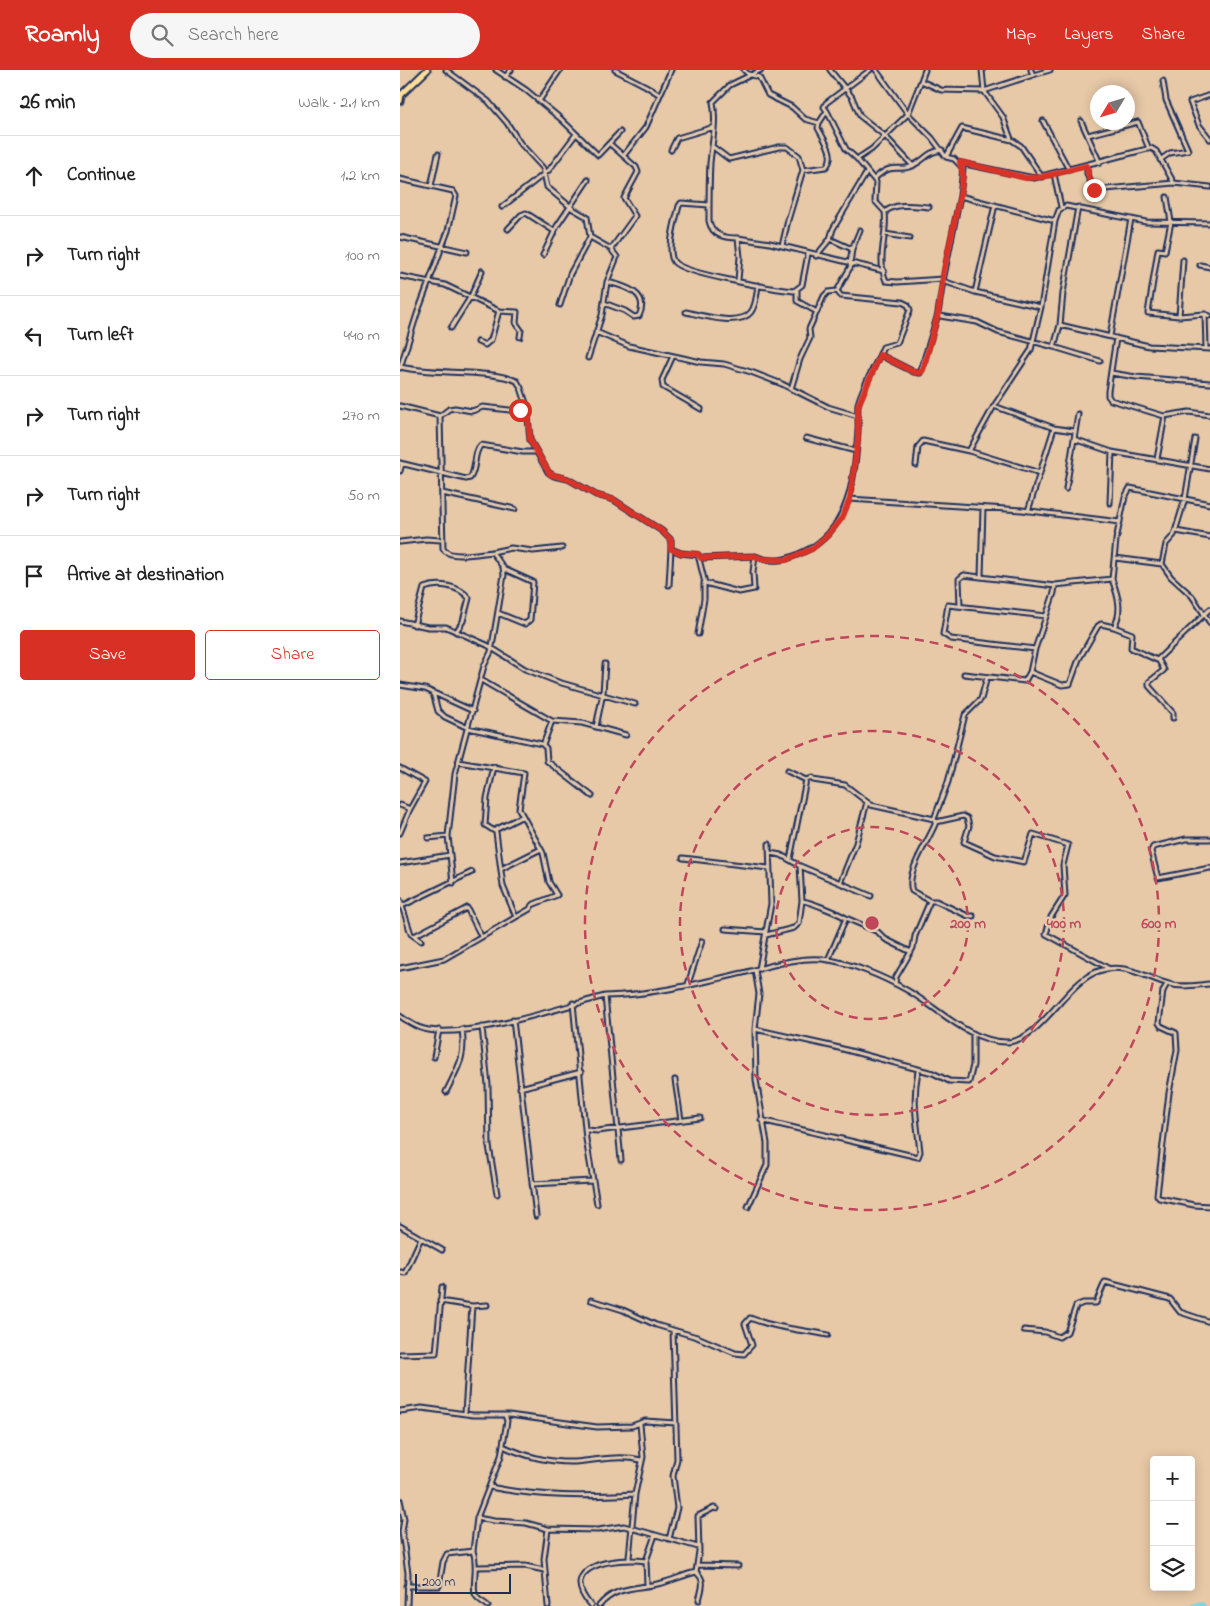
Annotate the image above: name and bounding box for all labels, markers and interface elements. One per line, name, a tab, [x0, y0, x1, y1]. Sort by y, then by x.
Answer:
search box	[130, 13, 480, 58]
text: Roamly	[25, 18, 100, 53]
icon: search	[148, 21, 176, 49]
text: Search here	[188, 22, 279, 49]
text: Map	[1006, 22, 1036, 48]
text: Layers	[1064, 22, 1114, 48]
text: Share	[1142, 22, 1185, 48]
north arrow	[1090, 85, 1135, 130]
text: 26 min	[20, 88, 75, 118]
text: Walk · 2.1 km	[298, 91, 380, 115]
icon: ahead	[20, 162, 48, 190]
text: Continue	[67, 162, 135, 189]
text: 1.2 km	[340, 164, 380, 188]
route end	[1083, 179, 1106, 202]
icon: right	[20, 242, 48, 270]
text: Turn right	[67, 242, 140, 269]
text: 100 m	[345, 244, 380, 268]
icon: left	[20, 322, 48, 350]
text: Turn left	[67, 322, 134, 349]
text: 440 m	[343, 324, 380, 348]
route start	[509, 399, 532, 422]
icon: right	[20, 402, 48, 430]
text: Turn right	[67, 402, 140, 429]
text: 270 m	[342, 404, 380, 428]
icon: right	[20, 482, 48, 510]
text: Turn right	[67, 482, 140, 509]
text: 50 m	[348, 484, 380, 508]
icon: arrive	[20, 562, 48, 590]
text: Arrive at destination	[67, 562, 224, 589]
button: Save	[20, 630, 195, 680]
button: Share	[205, 630, 380, 680]
text: 200 m	[949, 913, 986, 935]
text: 400 m	[1046, 913, 1082, 935]
text: 600 m	[1141, 913, 1177, 935]
centre of rings	[863, 914, 881, 932]
map controls	[1150, 1456, 1195, 1591]
button: +	[1150, 1456, 1195, 1501]
button: −	[1150, 1501, 1195, 1546]
button: layers	[1150, 1546, 1195, 1591]
scale bar	[415, 1571, 511, 1594]
text: 200 m	[422, 1572, 455, 1593]

